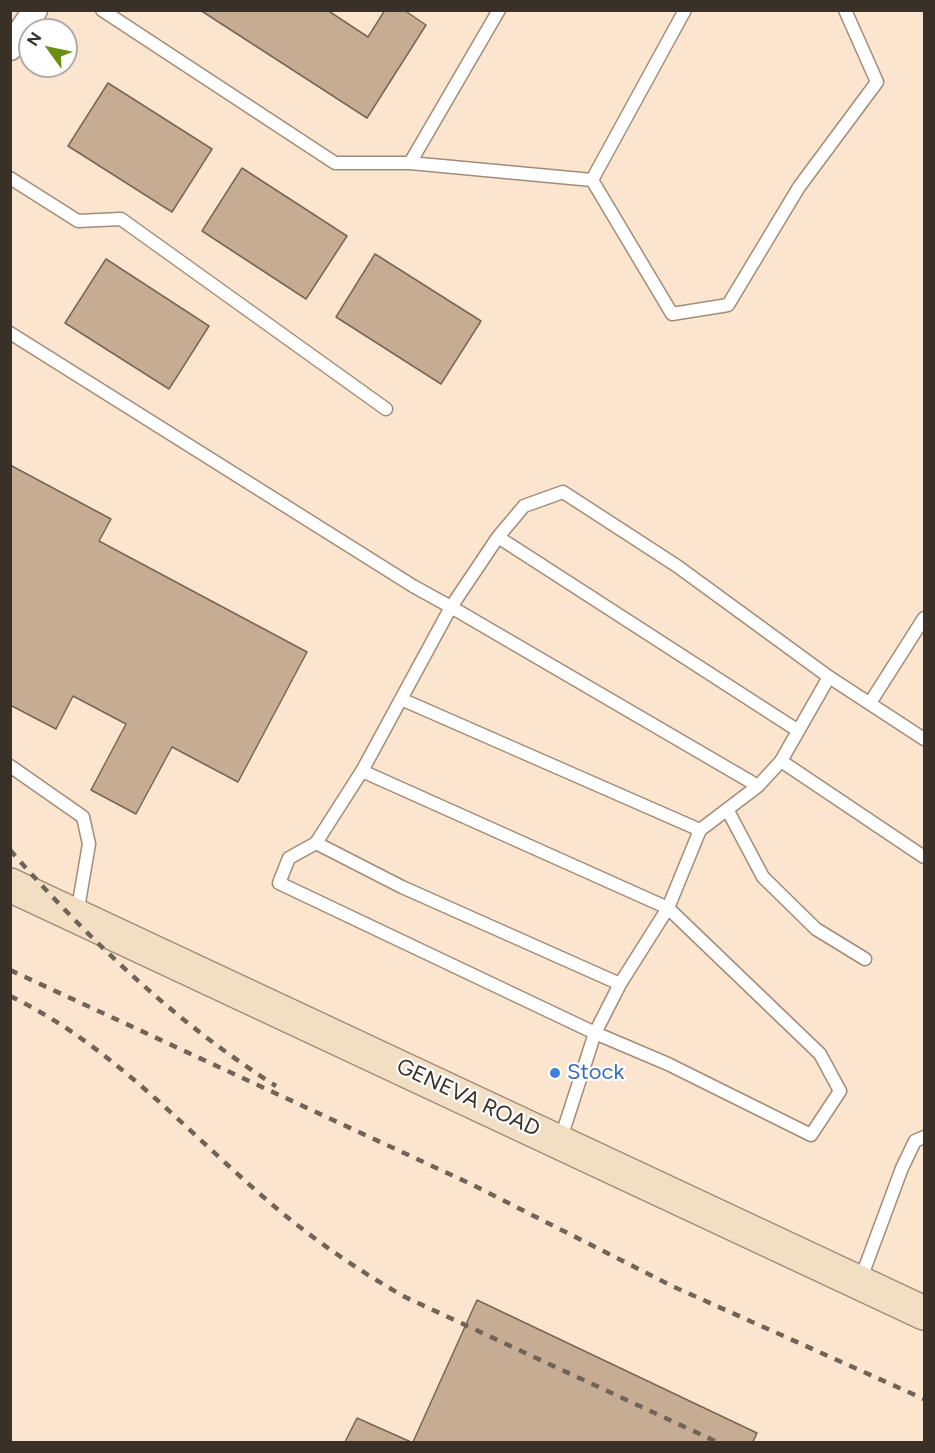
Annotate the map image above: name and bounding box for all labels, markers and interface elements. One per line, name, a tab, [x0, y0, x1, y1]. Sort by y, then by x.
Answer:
north arrow	[18, 18, 78, 78]
text: N	[23, 29, 45, 49]
street label: GENEVA ROAD	[392, 1053, 544, 1143]
place label: Stock	[567, 1060, 624, 1086]
marker: Stock	[548, 1066, 562, 1080]

